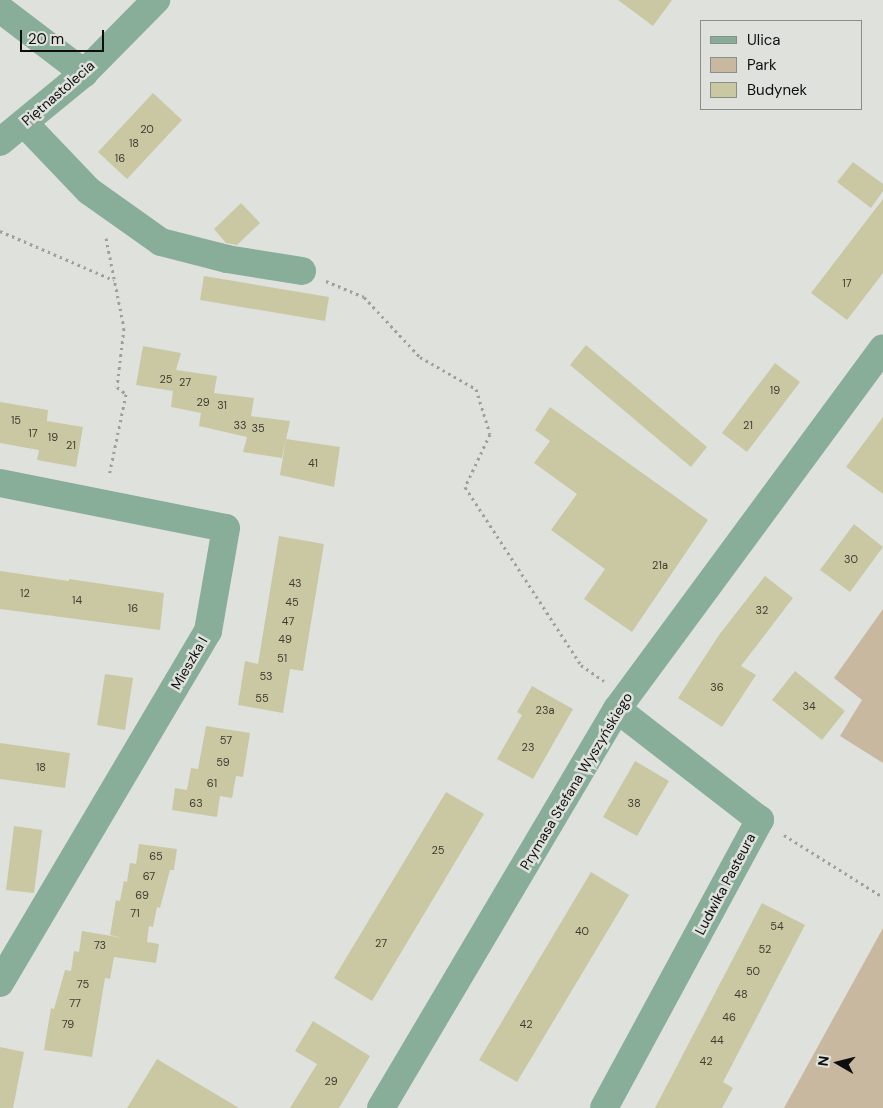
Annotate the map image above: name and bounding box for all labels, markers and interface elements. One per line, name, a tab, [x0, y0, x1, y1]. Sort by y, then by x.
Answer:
scale bar	[22, 20, 106, 52]
legend	[700, 20, 863, 110]
text: 20 m	[28, 29, 64, 49]
text: Ulica	[747, 30, 781, 50]
text: Park	[747, 55, 777, 75]
street label: Piętnastolecia	[18, 57, 98, 129]
text: Budynek	[747, 80, 807, 100]
house number: 20	[140, 122, 154, 136]
house number: 18	[129, 136, 139, 150]
house number: 16	[115, 151, 125, 165]
house number: 17	[842, 276, 852, 290]
house number: 25	[159, 372, 173, 386]
house number: 27	[179, 375, 191, 389]
house number: 19	[770, 383, 780, 397]
house number: 29	[196, 395, 210, 409]
house number: 31	[217, 398, 227, 412]
house number: 15	[11, 413, 21, 427]
house number: 33	[233, 418, 247, 432]
house number: 21	[743, 418, 753, 432]
house number: 35	[251, 421, 265, 435]
house number: 17	[28, 426, 38, 440]
house number: 19	[48, 430, 58, 444]
house number: 21	[66, 438, 76, 452]
house number: 41	[308, 456, 318, 470]
house number: 30	[844, 552, 858, 566]
house number: 21a	[652, 558, 668, 572]
house number: 43	[288, 576, 302, 590]
house number: 12	[20, 586, 30, 600]
house number: 14	[72, 593, 82, 607]
house number: 45	[285, 595, 299, 609]
house number: 16	[128, 601, 138, 615]
house number: 32	[756, 603, 768, 617]
house number: 47	[282, 614, 294, 628]
house number: 49	[278, 632, 292, 646]
street label: Mieszka I	[167, 634, 211, 692]
house number: 51	[277, 651, 287, 665]
house number: 53	[259, 669, 273, 683]
house number: 36	[710, 680, 724, 694]
street label: Prymasa Stefana Wyszyńskiego	[516, 689, 636, 873]
house number: 55	[255, 691, 269, 705]
house number: 34	[802, 699, 816, 713]
house number: 23a	[536, 703, 554, 717]
house number: 57	[220, 733, 232, 747]
house number: 23	[522, 740, 534, 754]
house number: 59	[216, 755, 230, 769]
house number: 18	[36, 760, 46, 774]
house number: 61	[207, 776, 217, 790]
house number: 63	[189, 796, 203, 810]
house number: 38	[627, 796, 641, 810]
street label: Ludwika Pasteura	[691, 830, 759, 938]
house number: 25	[431, 843, 445, 857]
house number: 65	[149, 849, 163, 863]
house number: 67	[143, 869, 155, 883]
house number: 69	[135, 888, 149, 902]
house number: 71	[130, 906, 140, 920]
house number: 54	[770, 919, 784, 933]
house number: 40	[575, 924, 589, 938]
house number: 27	[375, 936, 387, 950]
house number: 73	[94, 938, 106, 952]
house number: 52	[759, 942, 771, 956]
house number: 50	[746, 964, 760, 978]
house number: 75	[77, 977, 89, 991]
house number: 48	[734, 987, 748, 1001]
house number: 77	[69, 996, 81, 1010]
house number: 46	[722, 1010, 736, 1024]
house number: 79	[62, 1017, 74, 1031]
house number: 42	[519, 1017, 533, 1031]
house number: 44	[710, 1033, 724, 1047]
north arrow	[813, 1038, 863, 1088]
house number: 42	[699, 1054, 713, 1068]
text: N	[814, 1055, 833, 1067]
house number: 29	[324, 1074, 338, 1088]

